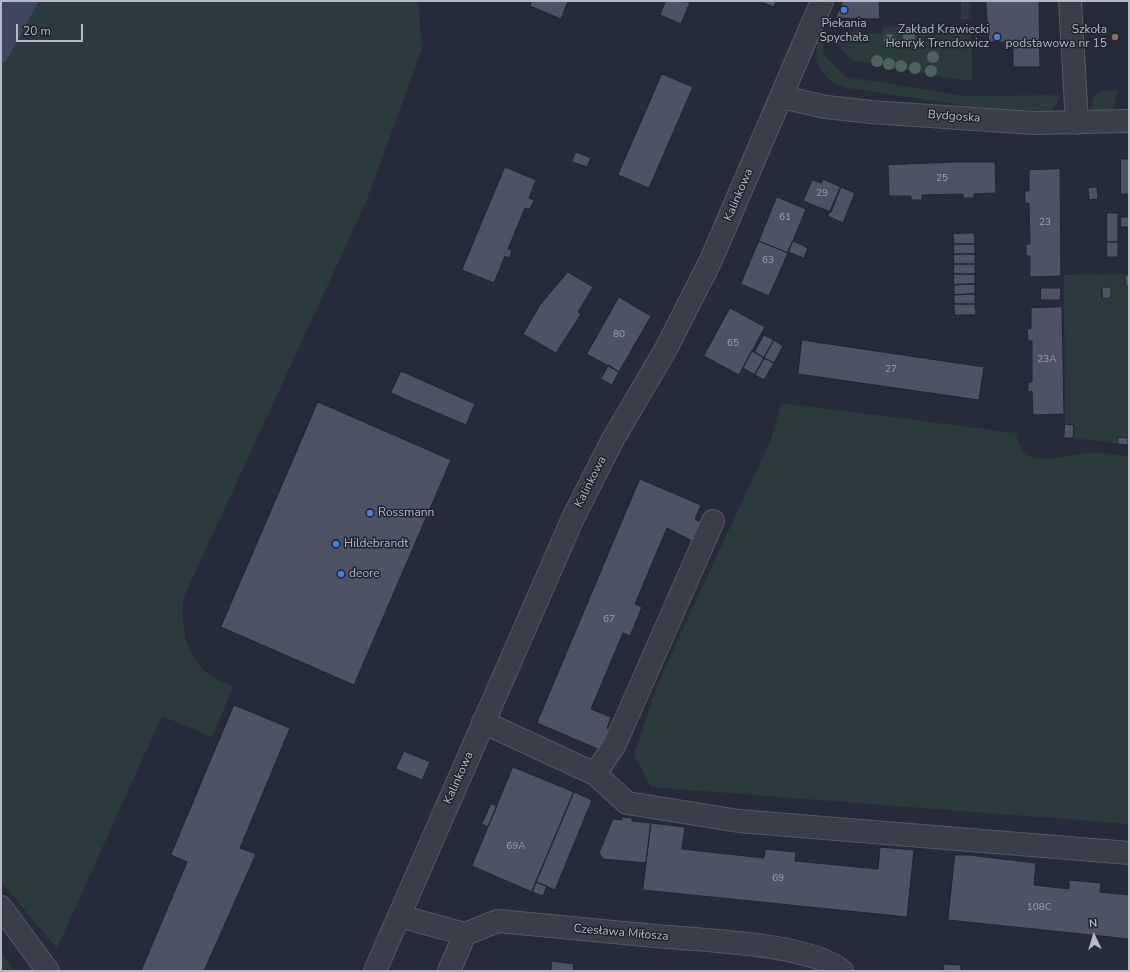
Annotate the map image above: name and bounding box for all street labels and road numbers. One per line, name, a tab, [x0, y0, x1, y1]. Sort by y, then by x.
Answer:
street label: Bydgoska	[927, 108, 981, 126]
street label: Kalinkowa	[721, 167, 757, 223]
street label: Kalinkowa	[572, 454, 610, 510]
street label: Kalinkowa	[441, 750, 477, 806]
street label: Czesława Miłosza	[573, 922, 669, 944]

